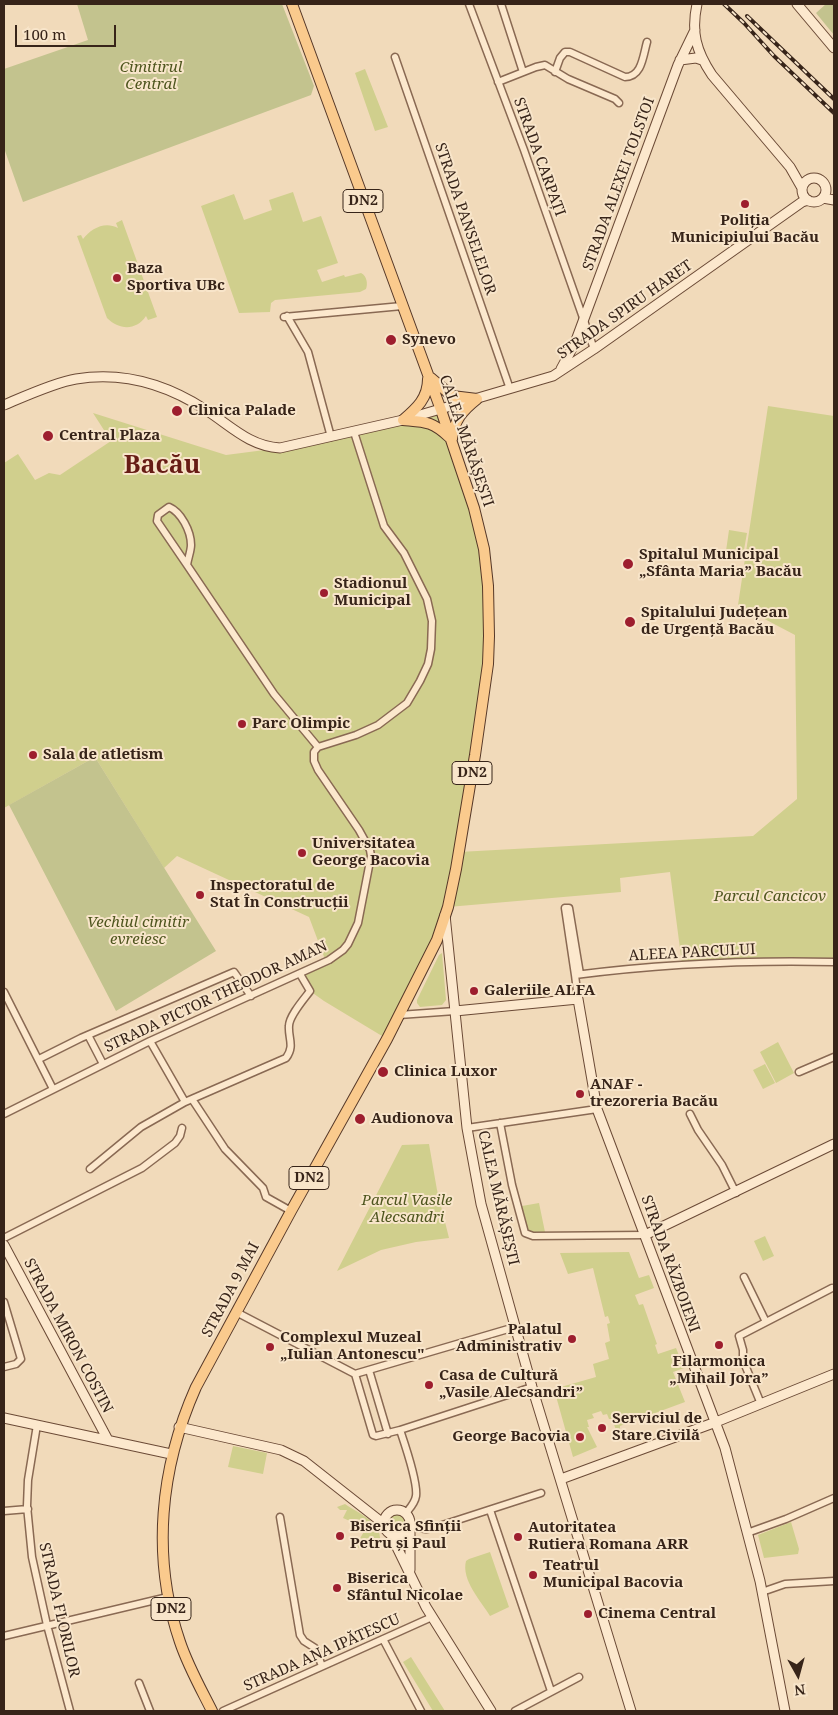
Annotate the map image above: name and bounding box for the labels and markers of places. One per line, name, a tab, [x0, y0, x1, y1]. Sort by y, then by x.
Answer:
marker: Poliția Municipiului Bacău	[739, 198, 751, 210]
place label: Poliția Municipiului Bacău	[671, 212, 819, 247]
place label: Baza Sportiva UBc	[127, 260, 225, 295]
marker: Baza Sportiva UBc	[111, 272, 123, 284]
place label: Synevo	[402, 331, 456, 349]
marker: Synevo	[384, 333, 398, 347]
place label: Clinica Palade	[188, 402, 296, 420]
marker: Clinica Palade	[170, 404, 184, 418]
place label: Central Plaza	[59, 427, 160, 445]
marker: Central Plaza	[41, 429, 55, 443]
place label: Spitalul Municipal „Sfânta Maria” Bacău	[639, 546, 802, 581]
marker: Spitalul Municipal „Sfânta Maria” Bacău	[621, 557, 635, 571]
place label: Stadionul Municipal	[334, 575, 411, 610]
marker: Stadionul Municipal	[318, 587, 330, 599]
place label: Spitalului Județean de Urgență Bacău	[641, 604, 787, 639]
marker: Spitalului Județean de Urgență Bacău	[623, 615, 637, 629]
place label: Parc Olimpic	[252, 715, 350, 733]
marker: Parc Olimpic	[236, 718, 248, 730]
place label: Sala de atletism	[43, 746, 163, 764]
marker: Sala de atletism	[27, 749, 39, 761]
place label: Universitatea George Bacovia	[312, 835, 430, 870]
marker: Universitatea George Bacovia	[296, 847, 308, 859]
place label: Inspectoratul de Stat În Construcții	[210, 877, 349, 912]
marker: Inspectoratul de Stat În Construcții	[194, 889, 206, 901]
place label: Galeriile ALFA	[484, 982, 595, 1000]
marker: Galeriile ALFA	[468, 985, 480, 997]
place label: Clinica Luxor	[394, 1063, 497, 1081]
marker: Clinica Luxor	[376, 1065, 390, 1079]
place label: ANAF - trezoreria Bacău	[590, 1076, 718, 1111]
marker: ANAF - trezoreria Bacău	[574, 1088, 586, 1100]
place label: Audionova	[371, 1110, 454, 1128]
marker: Audionova	[353, 1112, 367, 1126]
place label: Palatul Administrativ	[456, 1321, 562, 1356]
place label: Complexul Muzeal „Iulian Antonescu"	[280, 1329, 425, 1364]
marker: Palatul Administrativ	[566, 1333, 578, 1345]
marker: Filarmonica „Mihail Jora”	[713, 1339, 725, 1351]
marker: Complexul Muzeal „Iulian Antonescu"	[264, 1341, 276, 1353]
place label: Filarmonica „Mihail Jora”	[669, 1353, 769, 1388]
place label: Casa de Cultură „Vasile Alecsandri”	[439, 1367, 583, 1402]
marker: Casa de Cultură „Vasile Alecsandri”	[423, 1379, 435, 1391]
place label: Serviciul de Stare Civilă	[612, 1410, 702, 1445]
marker: Serviciul de Stare Civilă	[596, 1422, 608, 1434]
place label: George Bacovia	[452, 1428, 570, 1446]
marker: George Bacovia	[574, 1431, 586, 1443]
place label: Biserica Sfinții Petru și Paul	[350, 1518, 461, 1553]
place label: Autoritatea Rutiera Romana ARR	[528, 1519, 688, 1554]
marker: Biserica Sfinții Petru și Paul	[334, 1530, 346, 1542]
marker: Autoritatea Rutiera Romana ARR	[512, 1531, 524, 1543]
place label: Teatrul Municipal Bacovia	[543, 1557, 683, 1592]
marker: Teatrul Municipal Bacovia	[527, 1569, 539, 1581]
place label: Biserica Sfântul Nicolae	[347, 1570, 463, 1605]
marker: Biserica Sfântul Nicolae	[331, 1582, 343, 1594]
place label: Cinema Central	[598, 1605, 716, 1623]
marker: Cinema Central	[582, 1608, 594, 1620]

